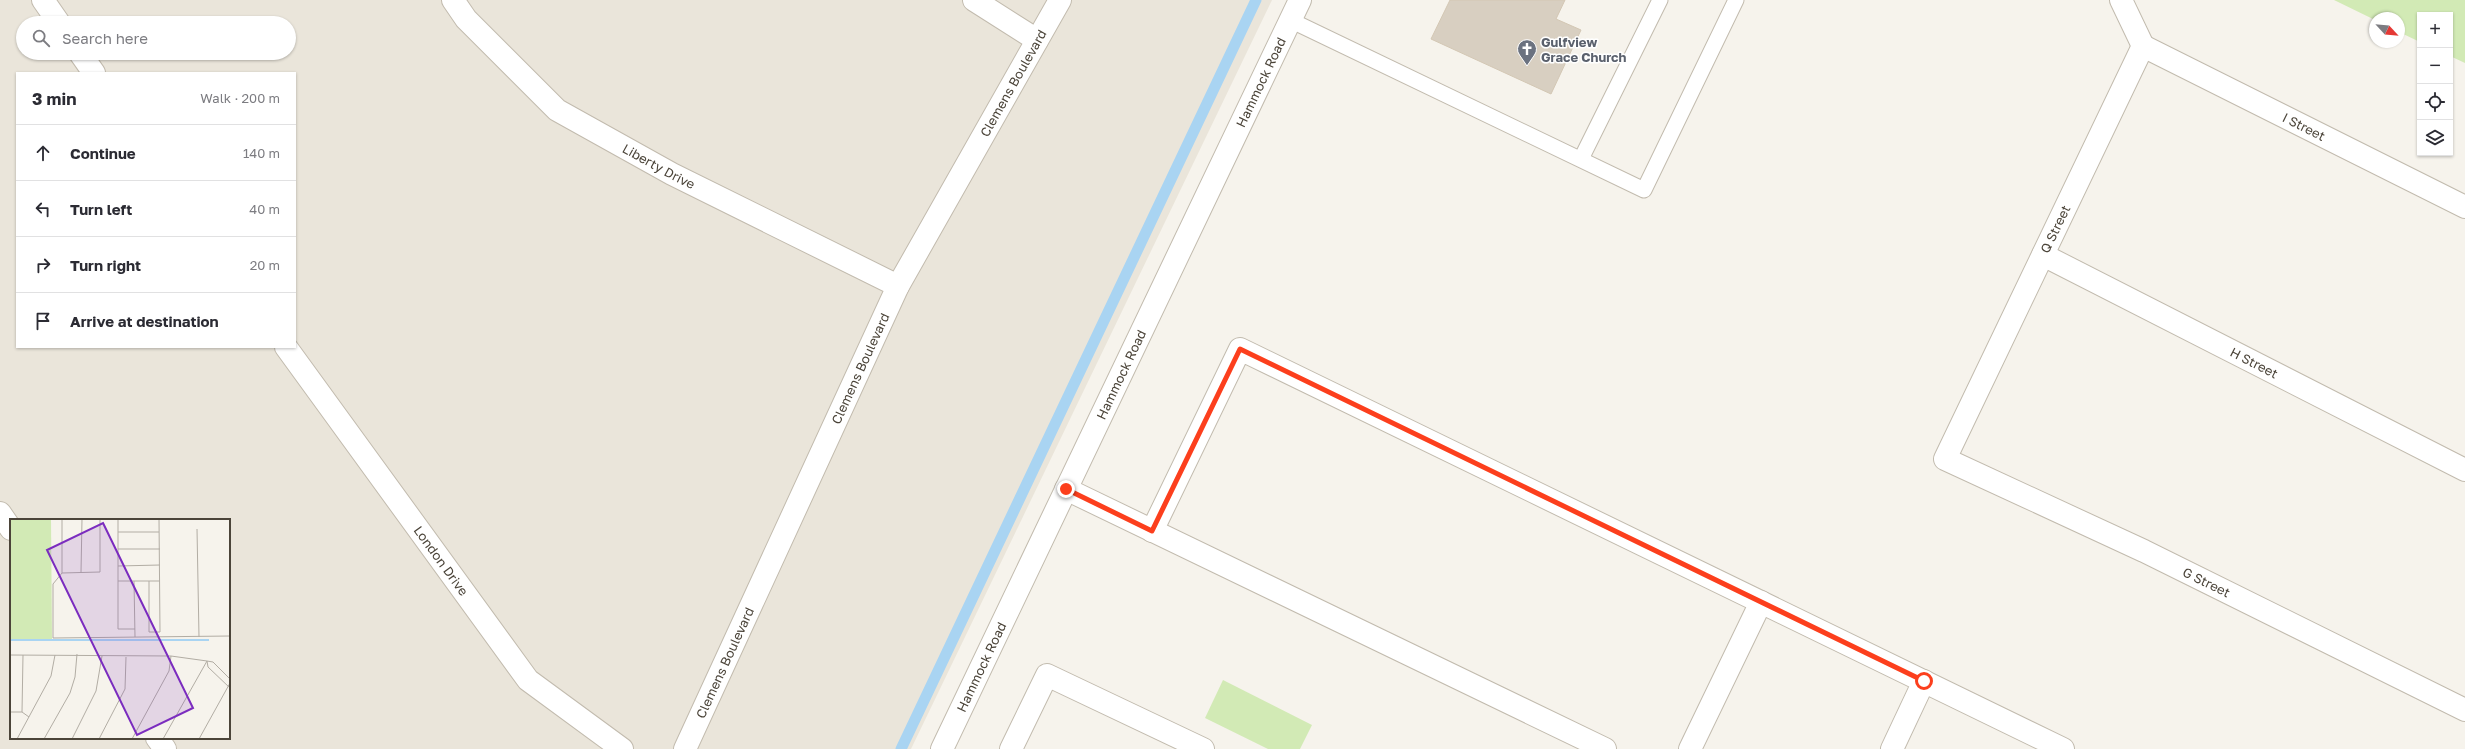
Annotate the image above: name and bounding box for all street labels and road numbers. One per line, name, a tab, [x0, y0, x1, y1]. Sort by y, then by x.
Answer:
street label: Clemens Boulevard	[976, 27, 1050, 139]
street label: Hammock Road	[1232, 35, 1289, 130]
street label: I Street	[2280, 109, 2328, 144]
street label: Liberty Drive	[620, 140, 698, 192]
street label: Q Street	[2037, 202, 2073, 256]
street label: Clemens Boulevard	[828, 310, 893, 426]
street label: Hammock Road	[1093, 327, 1149, 422]
street label: H Street	[2228, 344, 2281, 381]
street label: London Drive	[411, 523, 472, 599]
street label: G Street	[2180, 563, 2233, 600]
street label: Clemens Boulevard	[692, 605, 757, 721]
street label: Hammock Road	[953, 619, 1010, 714]

